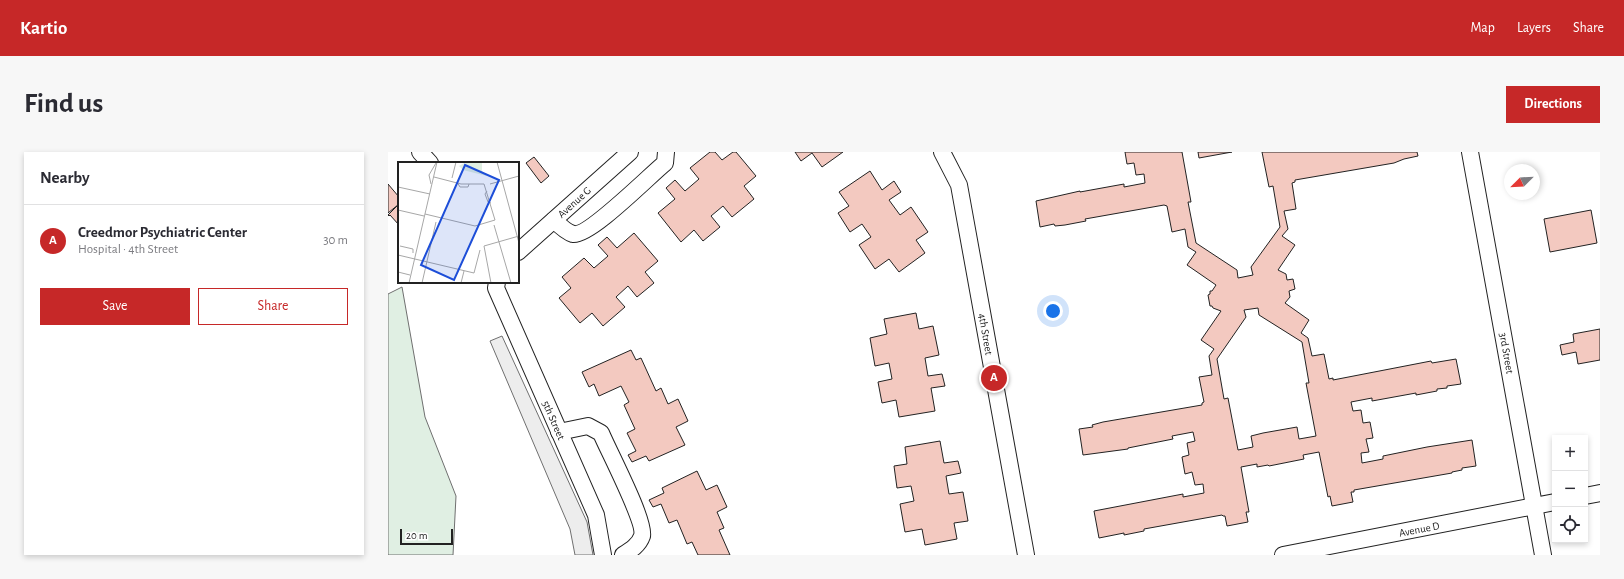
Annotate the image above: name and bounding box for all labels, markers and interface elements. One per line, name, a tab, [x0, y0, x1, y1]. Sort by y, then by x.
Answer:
text: Kartio	[20, 19, 67, 38]
text: Map	[1470, 21, 1495, 35]
text: Layers	[1517, 21, 1551, 35]
text: Share	[1573, 21, 1604, 35]
button: Directions	[1506, 86, 1600, 123]
text: Find us	[24, 90, 103, 118]
inset map	[398, 162, 519, 283]
north arrow	[1504, 164, 1540, 200]
text: Nearby	[40, 169, 90, 186]
street label: Avenue G	[556, 185, 593, 220]
text: Creedmor Psychiatric Center	[78, 225, 247, 240]
text: A	[49, 234, 57, 247]
text: 30 m	[323, 234, 348, 247]
text: Hospital · 4th Street	[78, 243, 178, 256]
button: Save	[40, 288, 190, 325]
button: Share	[198, 288, 348, 325]
your location	[1043, 301, 1063, 321]
street label: 4th Street	[976, 312, 995, 356]
street label: 3rd Street	[1497, 332, 1516, 375]
pin: A	[981, 363, 1007, 393]
street label: 5th Street	[540, 399, 567, 442]
map controls	[1552, 435, 1588, 543]
button: +	[1552, 435, 1588, 471]
button: −	[1552, 471, 1588, 507]
button: locate	[1552, 507, 1588, 543]
street label: Avenue D	[1398, 520, 1440, 539]
scale bar	[400, 527, 453, 546]
text: 20 m	[406, 530, 427, 541]

